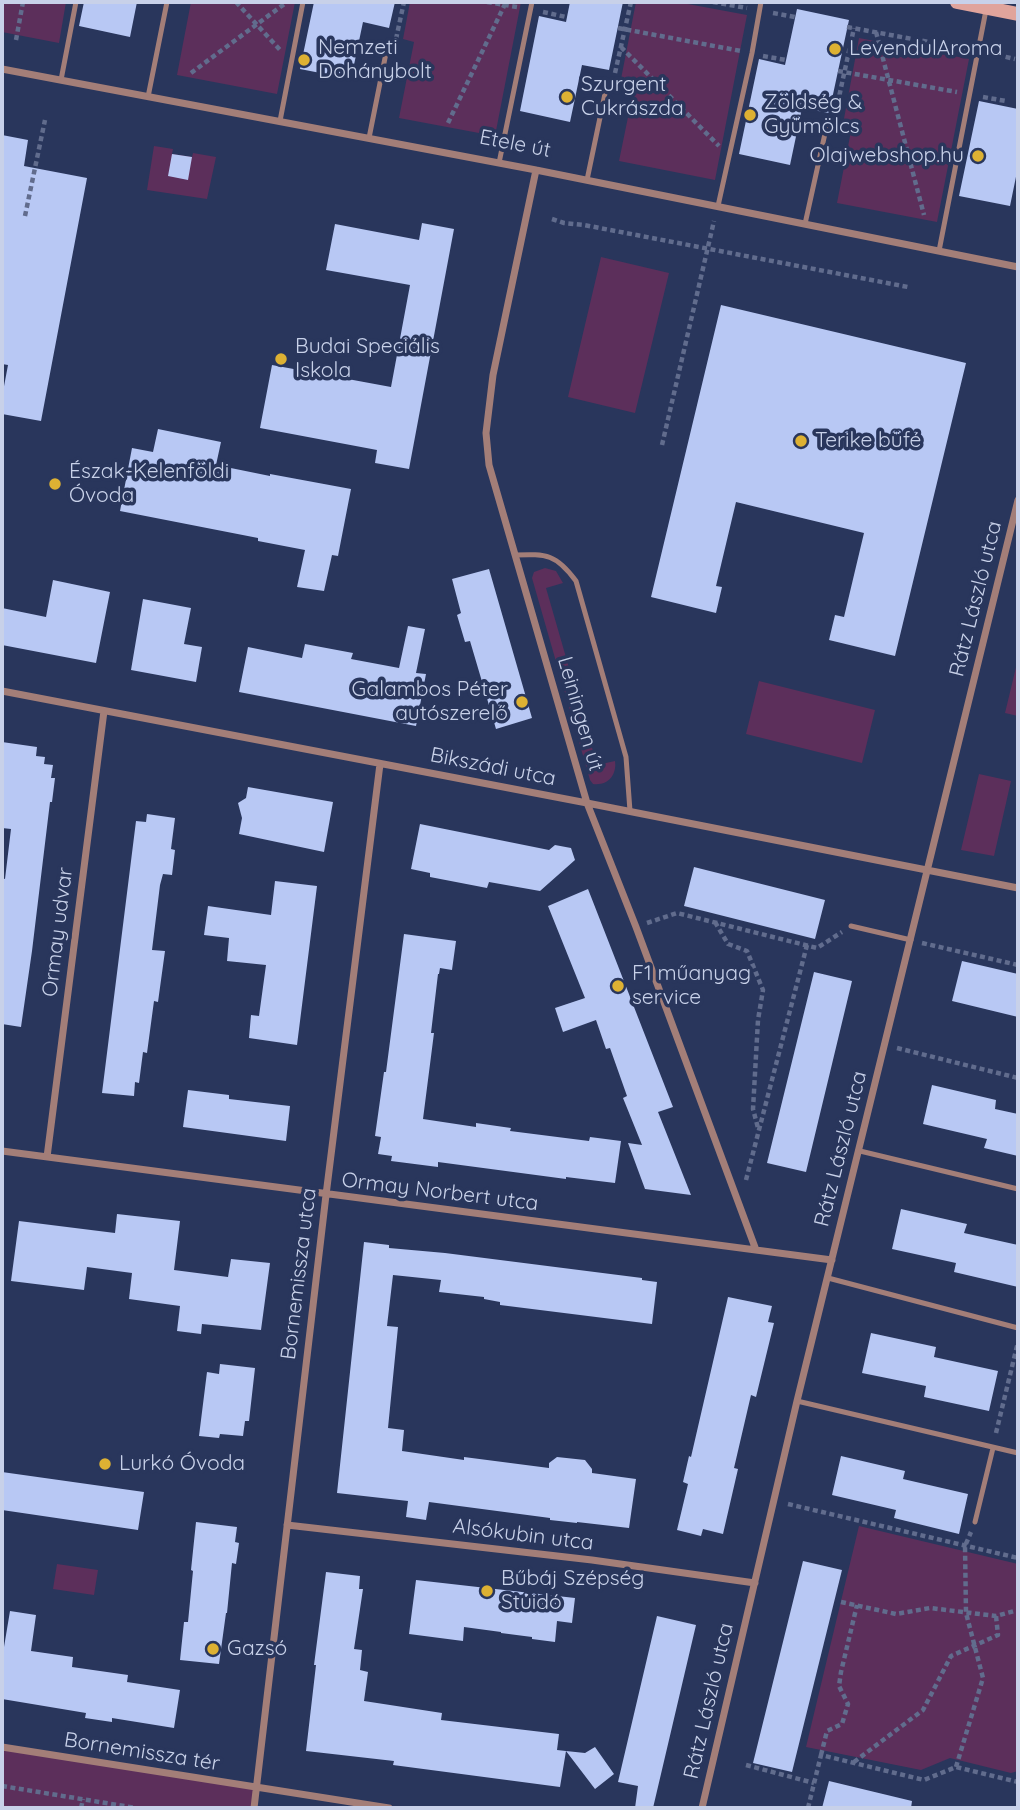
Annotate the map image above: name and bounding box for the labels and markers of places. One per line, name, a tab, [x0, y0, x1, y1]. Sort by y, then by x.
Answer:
place label: Nemzeti Dohánybolt	[318, 35, 432, 85]
place label: LevendulAroma	[849, 36, 1003, 62]
marker: LevendulAroma	[827, 41, 843, 57]
marker: Nemzeti Dohánybolt	[296, 52, 312, 68]
place label: Szurgent Cukrászda	[581, 72, 684, 122]
marker: Szurgent Cukrászda	[559, 89, 575, 105]
place label: Zöldség & Gyümölcs	[764, 90, 862, 140]
marker: Zöldség & Gyümölcs	[742, 107, 758, 123]
place label: Olajwebshop.hu	[809, 143, 964, 169]
marker: Olajwebshop.hu	[970, 148, 986, 164]
place label: Budai Speciális Iskola	[295, 334, 440, 384]
marker: Budai Speciális Iskola	[273, 351, 289, 367]
place label: Terike büfé	[815, 428, 921, 454]
marker: Terike büfé	[793, 433, 809, 449]
place label: Észak-Kelenföldi Óvoda	[69, 459, 229, 509]
marker: Észak-Kelenföldi Óvoda	[47, 476, 63, 492]
place label: Galambos Péter autószerelő	[352, 677, 508, 727]
marker: Galambos Péter autószerelő	[514, 694, 530, 710]
place label: F1 műanyag service	[632, 961, 751, 1011]
marker: F1 műanyag service	[610, 978, 626, 994]
place label: Lurkó Óvoda	[119, 1451, 245, 1477]
marker: Lurkó Óvoda	[97, 1456, 113, 1472]
place label: Bűbáj Szépség Stúidó	[501, 1566, 644, 1616]
marker: Bűbáj Szépség Stúidó	[479, 1583, 495, 1599]
place label: Gazsó	[227, 1636, 287, 1662]
marker: Gazsó	[205, 1641, 221, 1657]

